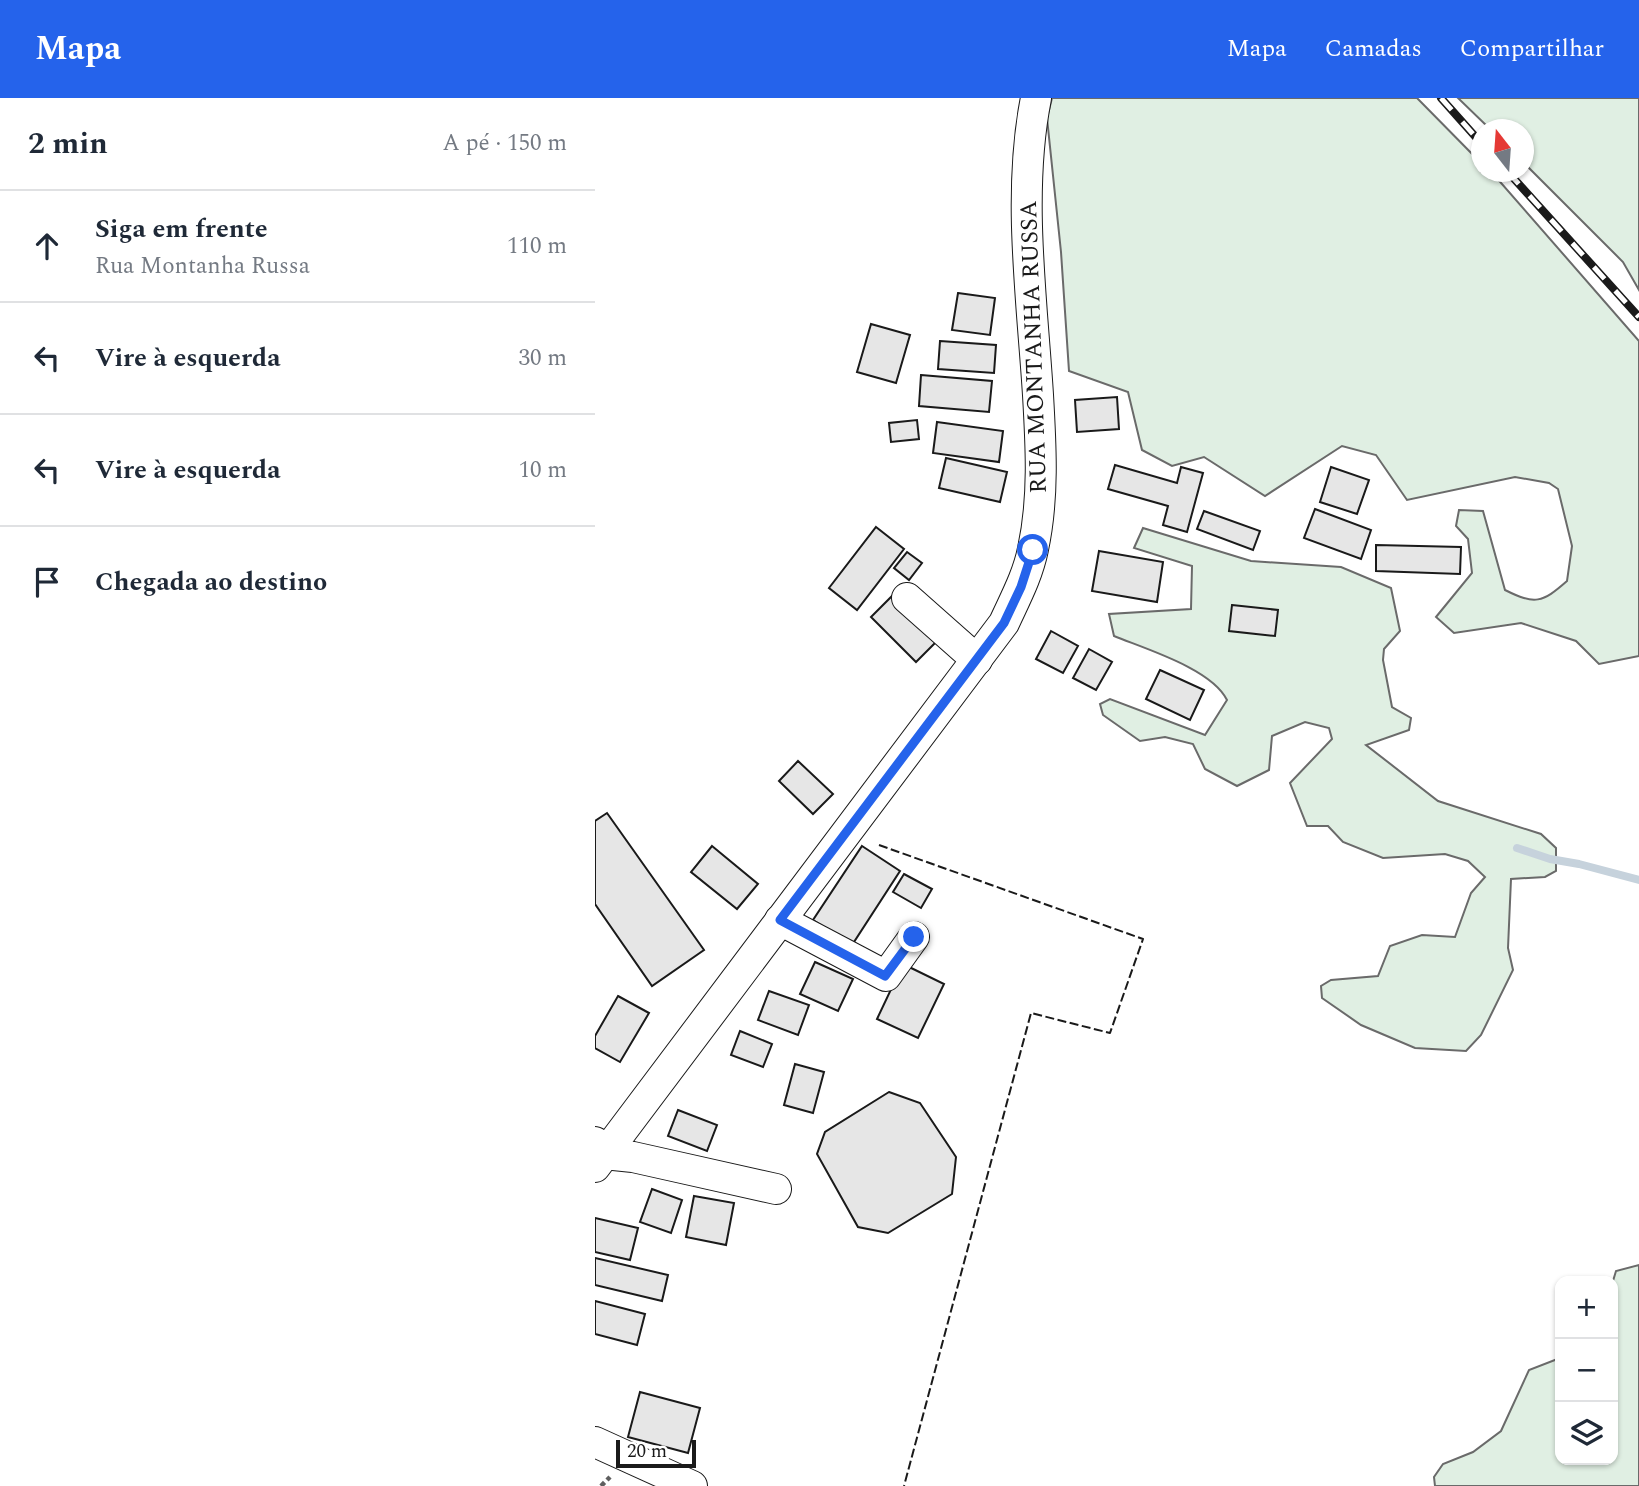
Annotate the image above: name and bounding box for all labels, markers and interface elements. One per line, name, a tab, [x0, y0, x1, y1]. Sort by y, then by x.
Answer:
text: Mapa	[35, 24, 121, 74]
text: Mapa	[1227, 31, 1287, 67]
text: Camadas	[1325, 31, 1422, 67]
text: Compartilhar	[1460, 31, 1604, 67]
north arrow	[1471, 119, 1534, 182]
text: 2 min	[28, 121, 108, 167]
text: A pé · 150 m	[442, 126, 567, 161]
street label: RUA MONTANHA RUSSA	[1011, 200, 1057, 494]
text: Siga em frente	[95, 209, 268, 249]
icon: ahead	[28, 227, 66, 265]
text: 110 m	[507, 229, 567, 264]
text: Rua Montanha Russa	[95, 249, 310, 284]
text: Vire à esquerda	[95, 338, 281, 378]
icon: left	[28, 339, 66, 377]
text: 30 m	[518, 341, 567, 376]
text: Vire à esquerda	[95, 450, 281, 490]
icon: left	[28, 451, 66, 489]
text: 10 m	[518, 453, 567, 488]
route start	[1017, 534, 1048, 565]
text: Chegada ao destino	[95, 562, 327, 602]
icon: arrive	[28, 563, 66, 601]
route end	[898, 921, 929, 952]
map controls	[1555, 1276, 1618, 1465]
button: +	[1555, 1276, 1618, 1339]
button: −	[1555, 1339, 1618, 1402]
button: layers	[1555, 1402, 1618, 1465]
scale bar	[616, 1437, 697, 1469]
text: 20 m	[627, 1437, 667, 1466]

